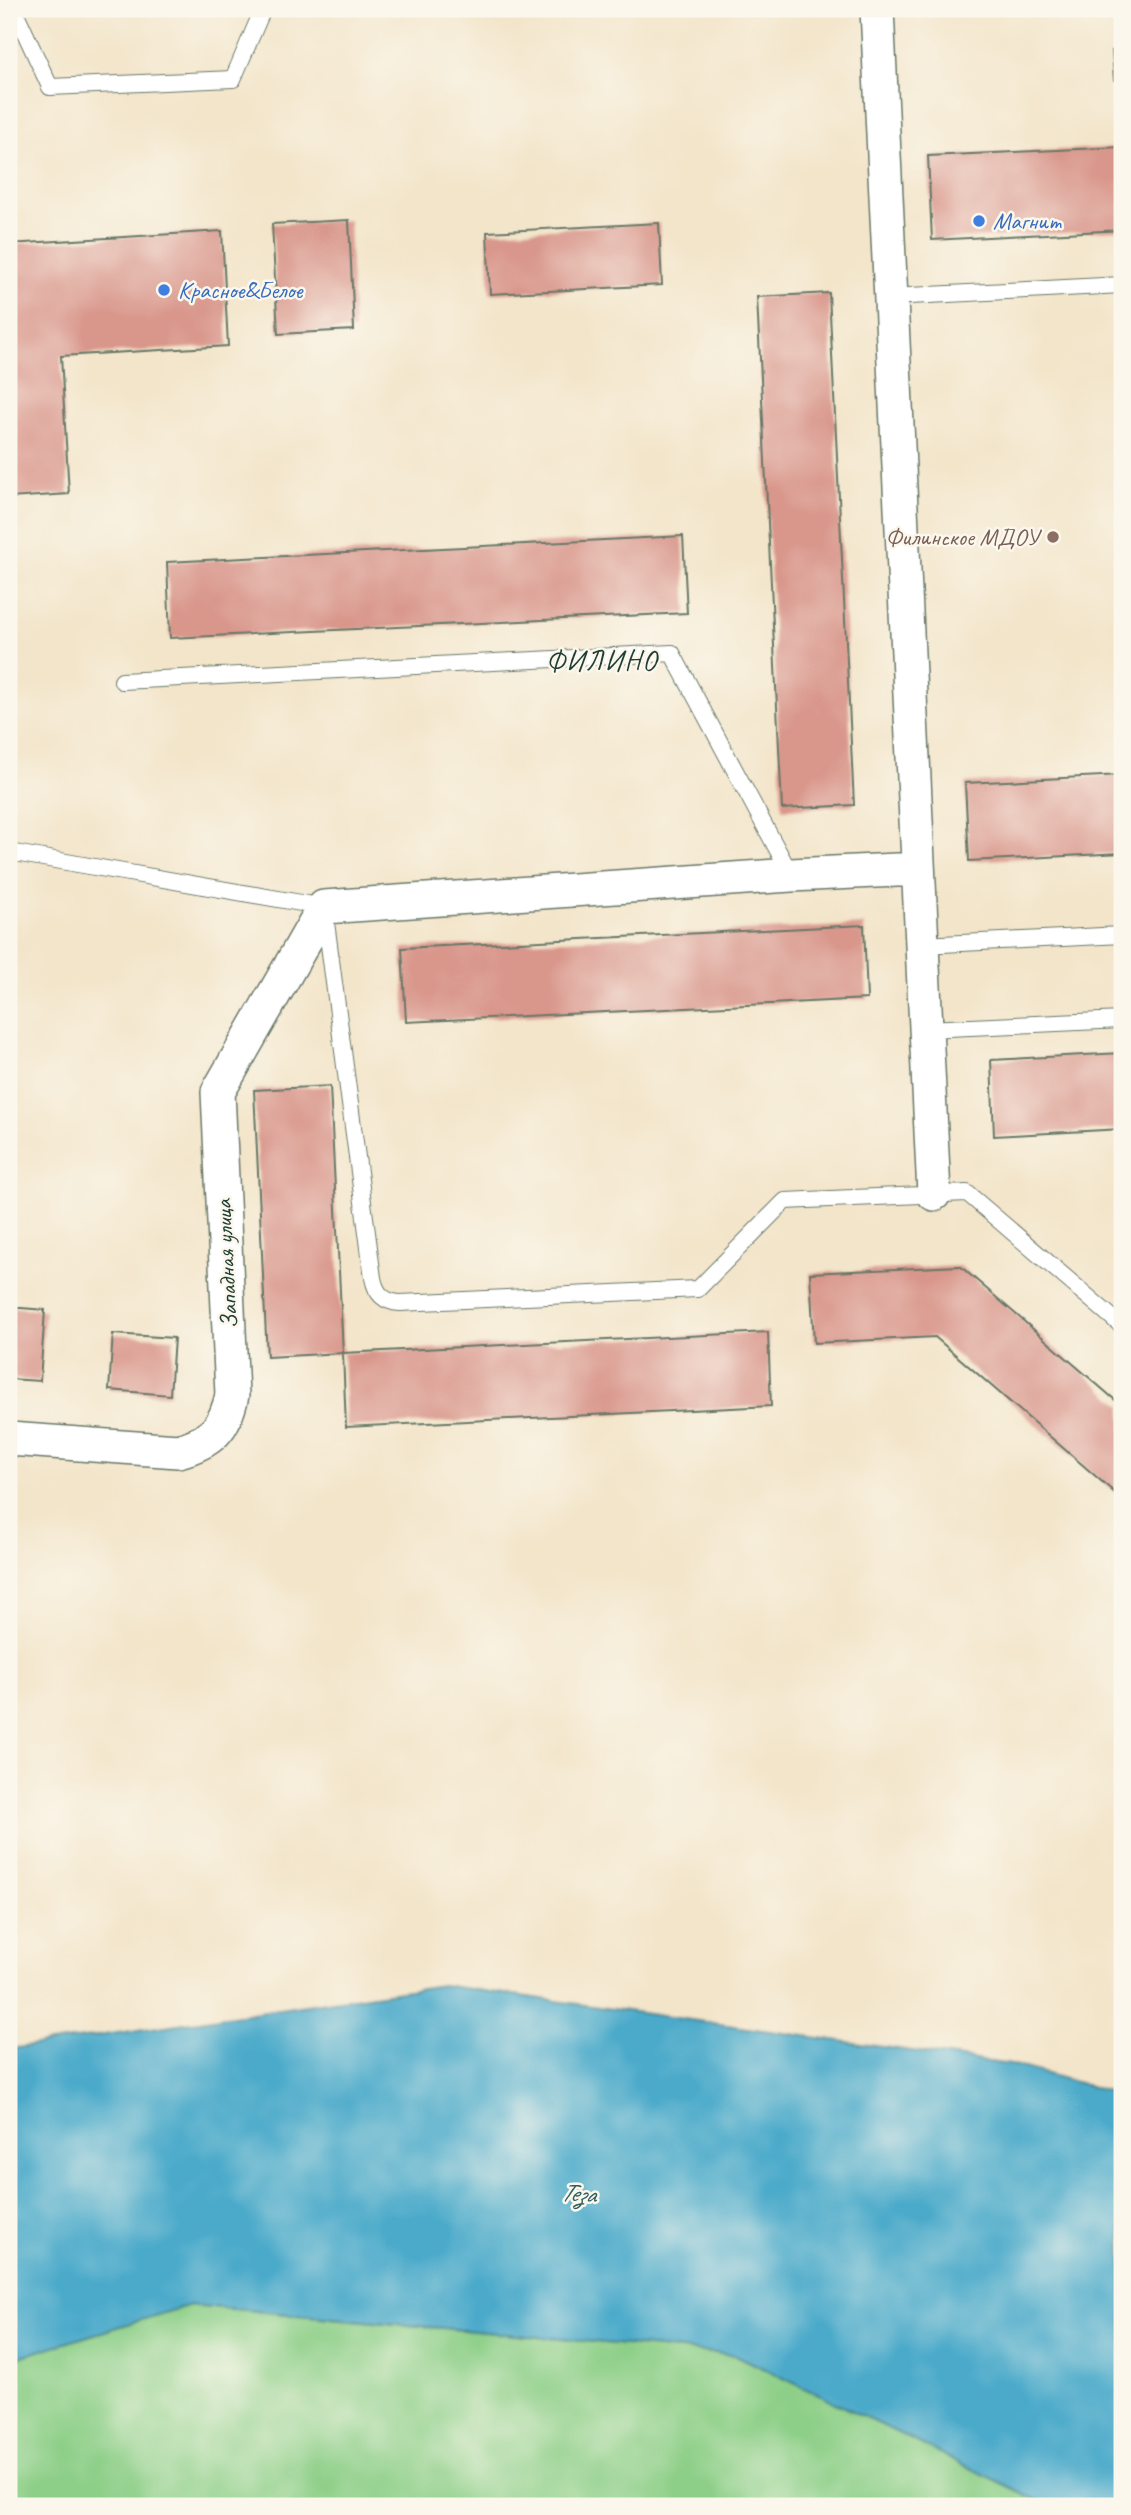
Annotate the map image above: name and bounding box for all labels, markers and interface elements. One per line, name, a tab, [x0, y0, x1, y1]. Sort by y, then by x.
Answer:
place label: Магнит	[993, 206, 1062, 236]
marker: Магнит	[971, 213, 987, 229]
place label: Красное&Белое	[178, 275, 304, 305]
marker: Красное&Белое	[156, 282, 172, 298]
place label: Филинское МДОУ	[886, 522, 1043, 552]
marker: Филинское МДОУ	[1045, 529, 1061, 545]
district label: ФИЛИНО	[546, 643, 659, 678]
street label: Западная улица	[208, 1197, 244, 1329]
water label: Теза	[559, 2175, 599, 2211]

